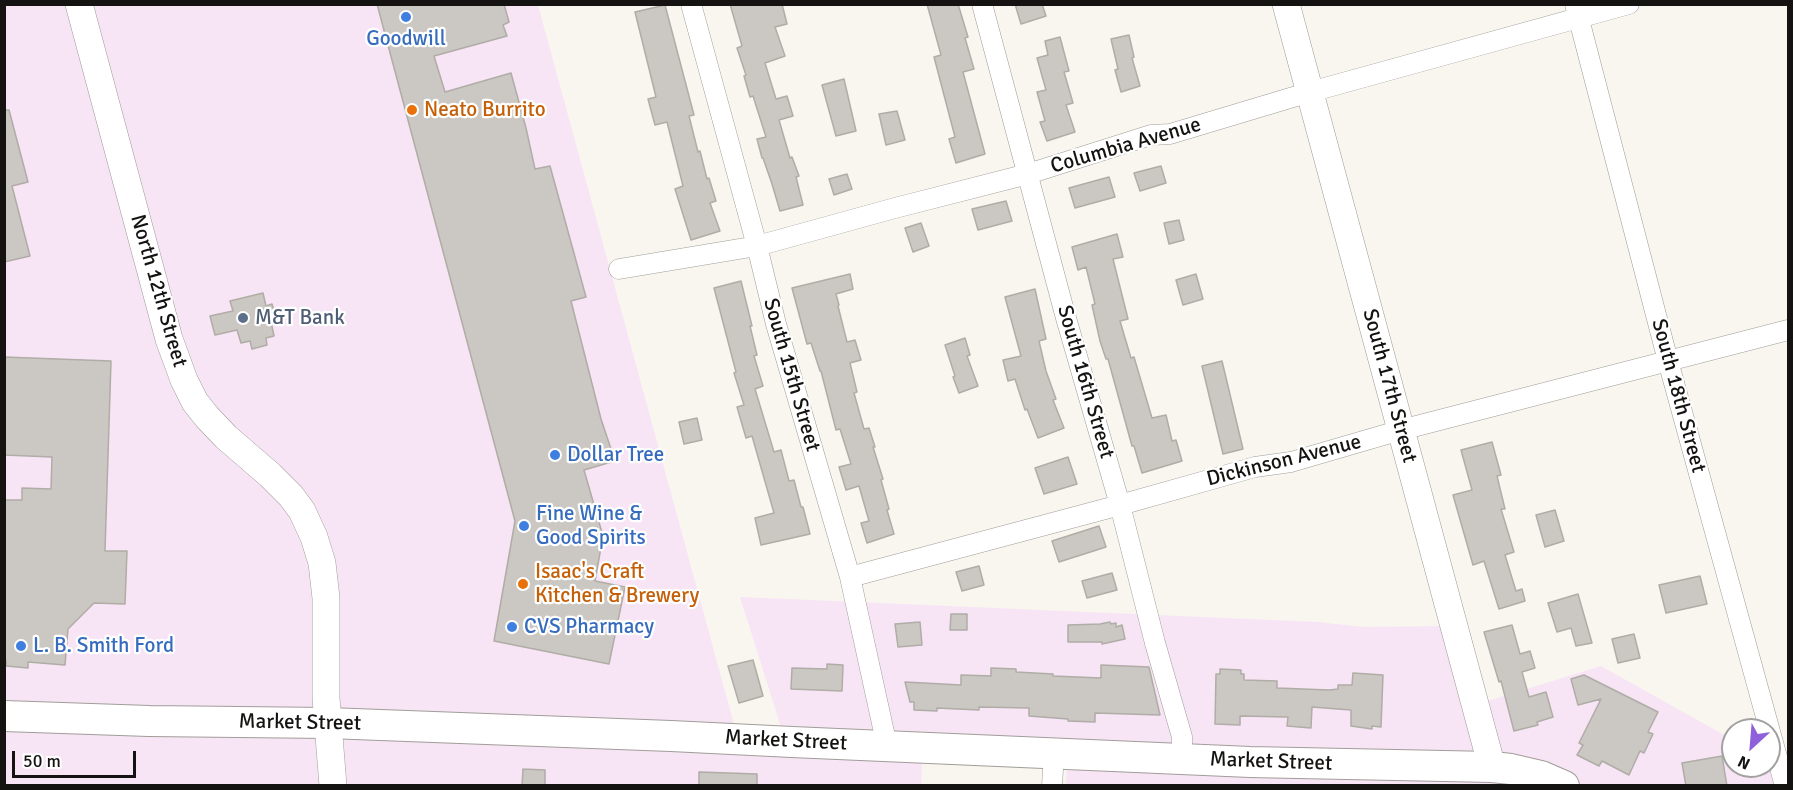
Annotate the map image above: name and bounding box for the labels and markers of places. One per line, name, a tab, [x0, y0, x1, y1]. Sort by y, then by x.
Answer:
marker: Goodwill	[399, 10, 413, 24]
place label: Goodwill	[366, 26, 446, 52]
place label: Neato Burrito	[424, 97, 546, 123]
marker: Neato Burrito	[405, 103, 419, 117]
place label: M&T Bank	[255, 305, 345, 331]
marker: M&T Bank	[236, 311, 250, 325]
place label: Dollar Tree	[567, 442, 664, 468]
marker: Dollar Tree	[548, 448, 562, 462]
place label: Fine Wine & Good Spirits	[536, 501, 646, 551]
marker: Fine Wine & Good Spirits	[517, 519, 531, 533]
place label: Isaac's Craft Kitchen & Brewery	[535, 559, 699, 609]
marker: Isaac's Craft Kitchen & Brewery	[516, 577, 530, 591]
place label: CVS Pharmacy	[524, 614, 654, 640]
marker: CVS Pharmacy	[505, 620, 519, 634]
place label: L. B. Smith Ford	[33, 633, 174, 659]
marker: L. B. Smith Ford	[14, 639, 28, 653]

